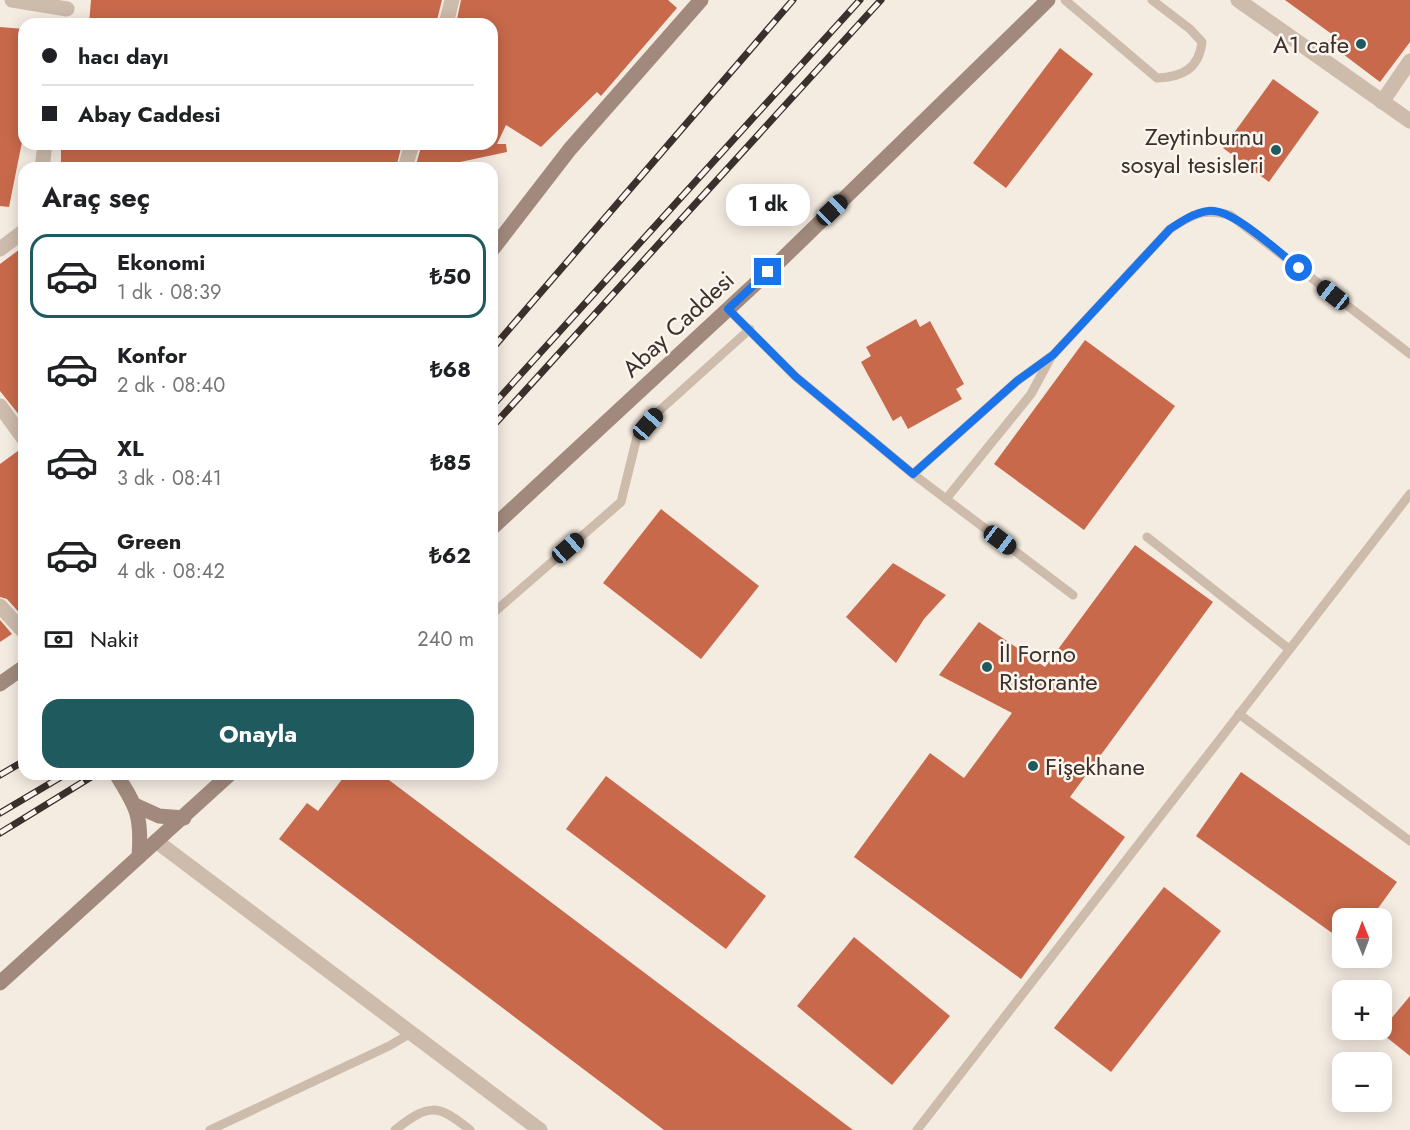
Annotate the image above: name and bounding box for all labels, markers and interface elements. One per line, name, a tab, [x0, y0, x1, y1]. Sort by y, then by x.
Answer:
place label: A1 cafe	[1273, 27, 1349, 62]
marker: A1 cafe	[1354, 37, 1368, 51]
text: hacı dayı	[78, 40, 169, 72]
text: Abay Caddesi	[78, 98, 221, 130]
place label: Zeytinburnu sosyal tesisleri	[1121, 119, 1264, 182]
marker: Zeytinburnu sosyal tesisleri	[1269, 143, 1283, 157]
text: Araç seç	[42, 178, 150, 217]
callout: 1 dk	[726, 185, 810, 227]
text: 1 dk	[748, 190, 788, 219]
car	[813, 191, 851, 229]
text: Ekonomi	[117, 246, 205, 278]
icon: car	[45, 249, 99, 303]
route start	[1285, 254, 1312, 281]
route end	[754, 258, 781, 285]
text: ₺50	[430, 260, 471, 292]
street label: Abay Caddesi	[614, 263, 742, 385]
car	[1313, 277, 1353, 313]
text: 1 dk · 08:39	[117, 278, 222, 307]
text: Konfor	[117, 339, 187, 371]
icon: car	[45, 342, 99, 396]
text: ₺68	[430, 353, 471, 385]
text: 2 dk · 08:40	[117, 371, 225, 400]
car	[629, 405, 667, 443]
text: XL	[117, 432, 144, 464]
icon: car	[45, 435, 99, 489]
text: ₺85	[430, 446, 471, 478]
text: 3 dk · 08:41	[117, 464, 222, 493]
car	[980, 522, 1020, 558]
text: Green	[117, 525, 181, 557]
icon: car	[45, 528, 99, 582]
car	[549, 529, 587, 567]
text: ₺62	[429, 539, 471, 571]
text: 4 dk · 08:42	[117, 557, 225, 586]
icon: cash	[42, 623, 75, 656]
text: Nakit	[90, 623, 138, 655]
text: 240 m	[417, 625, 474, 654]
place label: İl Forno Ristorante	[999, 636, 1098, 699]
marker: İl Forno Ristorante	[980, 660, 994, 674]
button: Onayla	[42, 699, 474, 768]
place label: Fişekhane	[1045, 749, 1145, 784]
marker: Fişekhane	[1026, 759, 1040, 773]
north arrow	[1332, 908, 1392, 968]
map controls	[1332, 908, 1392, 1112]
button: +	[1332, 980, 1392, 1040]
button: −	[1332, 1052, 1392, 1112]

